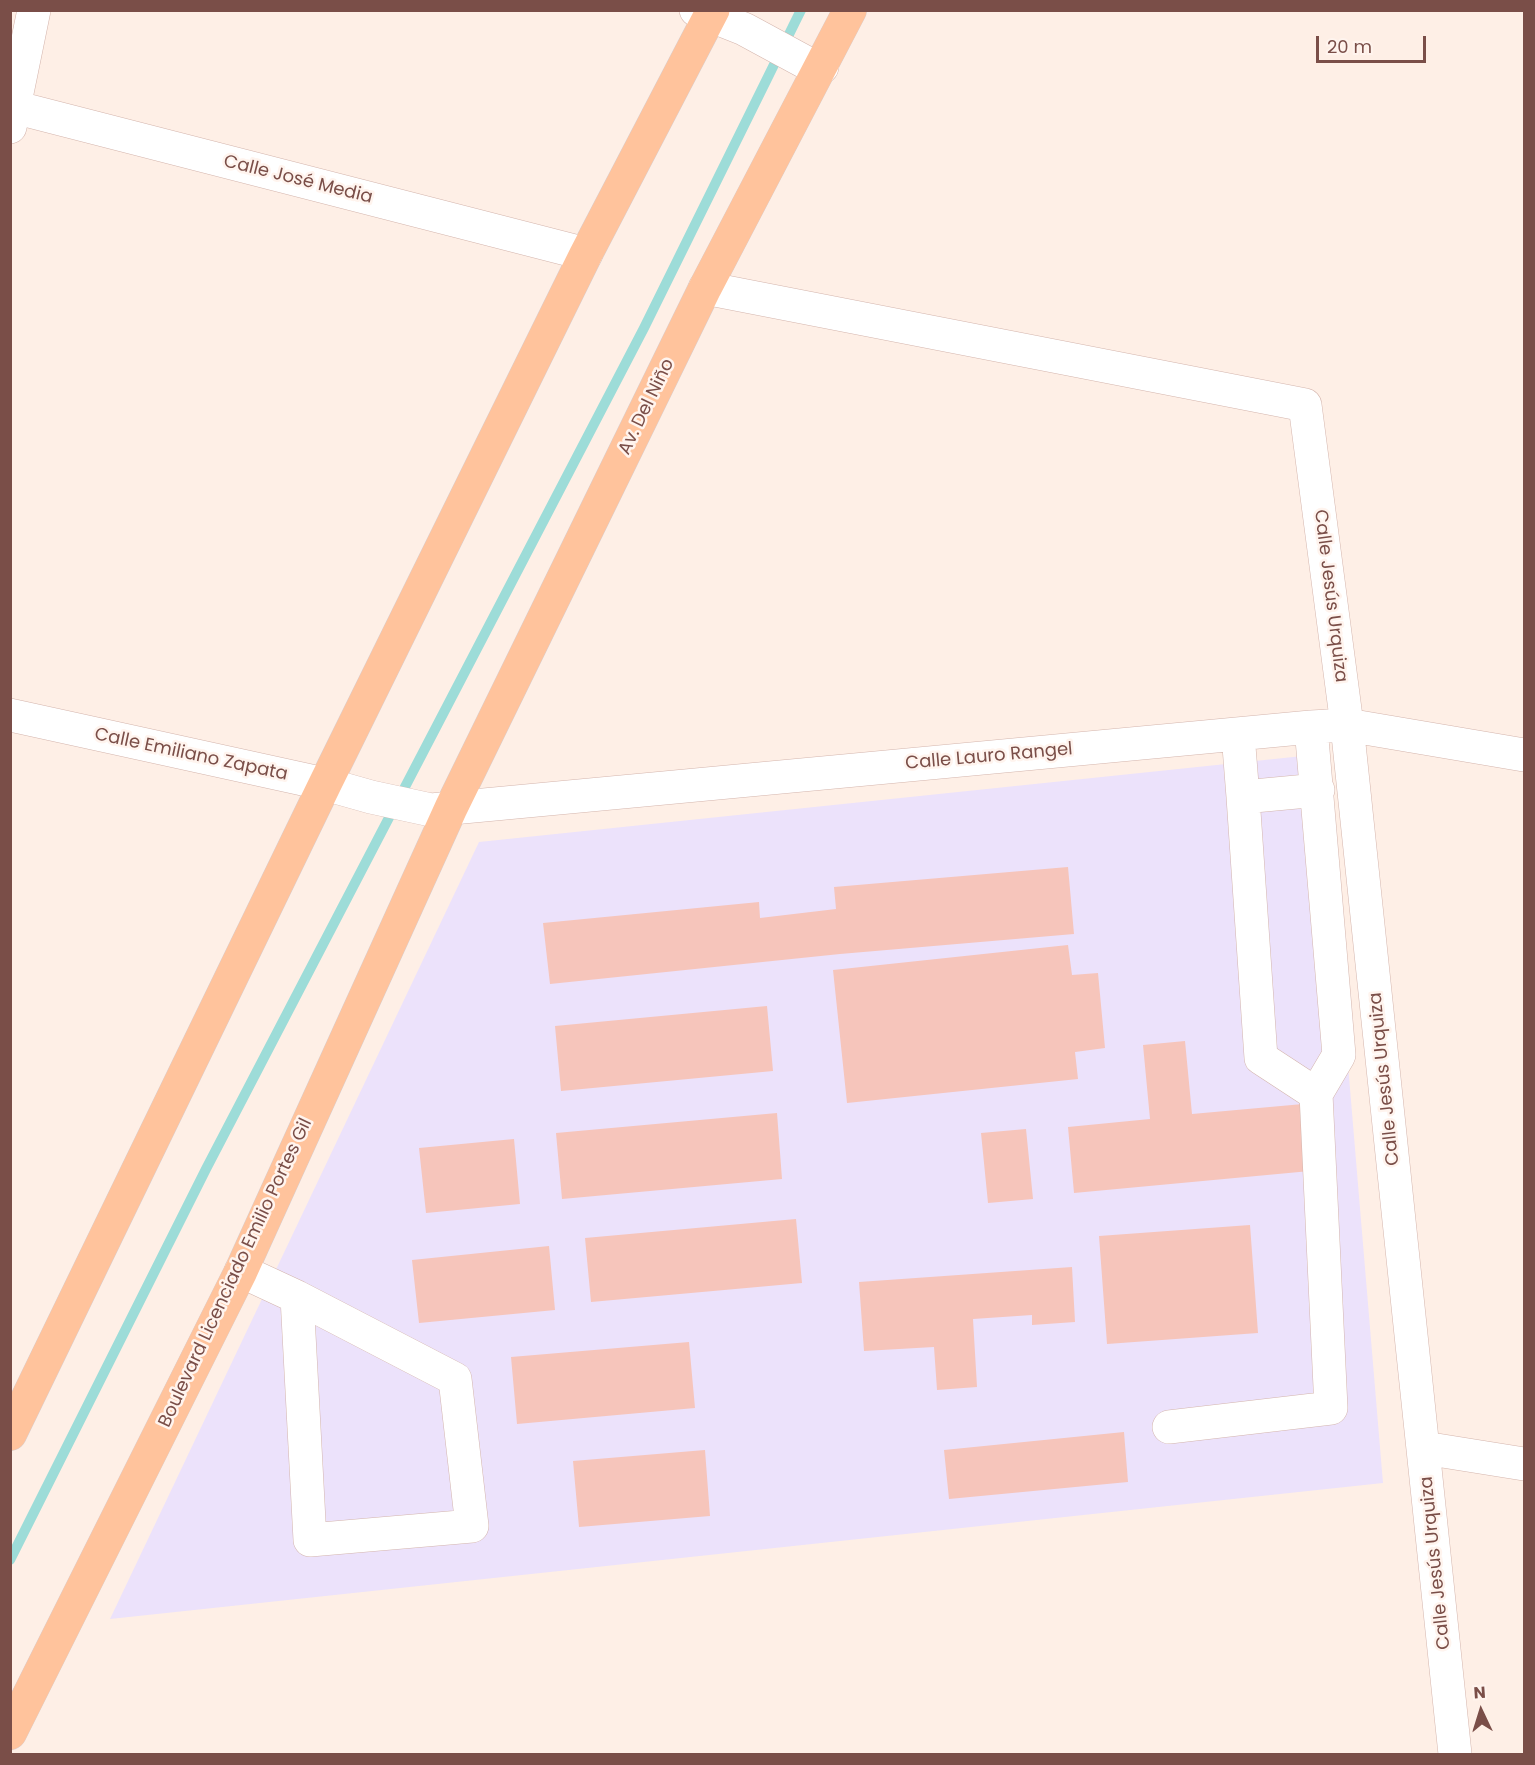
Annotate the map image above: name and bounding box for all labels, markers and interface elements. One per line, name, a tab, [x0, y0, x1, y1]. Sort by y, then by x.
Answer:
scale bar	[1319, 24, 1428, 62]
text: 20 m	[1327, 34, 1372, 59]
street label: Calle José Media	[221, 151, 375, 209]
street label: Av. Del Niño	[614, 356, 680, 458]
street label: Calle Jesús Urquiza	[1309, 508, 1351, 684]
street label: Calle Emiliano Zapata	[92, 724, 290, 786]
street label: Calle Lauro Rangel	[904, 739, 1074, 775]
street label: Calle Jesús Urquiza	[1365, 991, 1405, 1167]
street label: Boulevard Licenciado Emilio Portes Gil	[155, 1115, 317, 1431]
street label: Calle Jesús Urquiza	[1416, 1475, 1456, 1651]
north arrow	[1451, 1681, 1511, 1741]
text: N	[1473, 1681, 1487, 1704]

